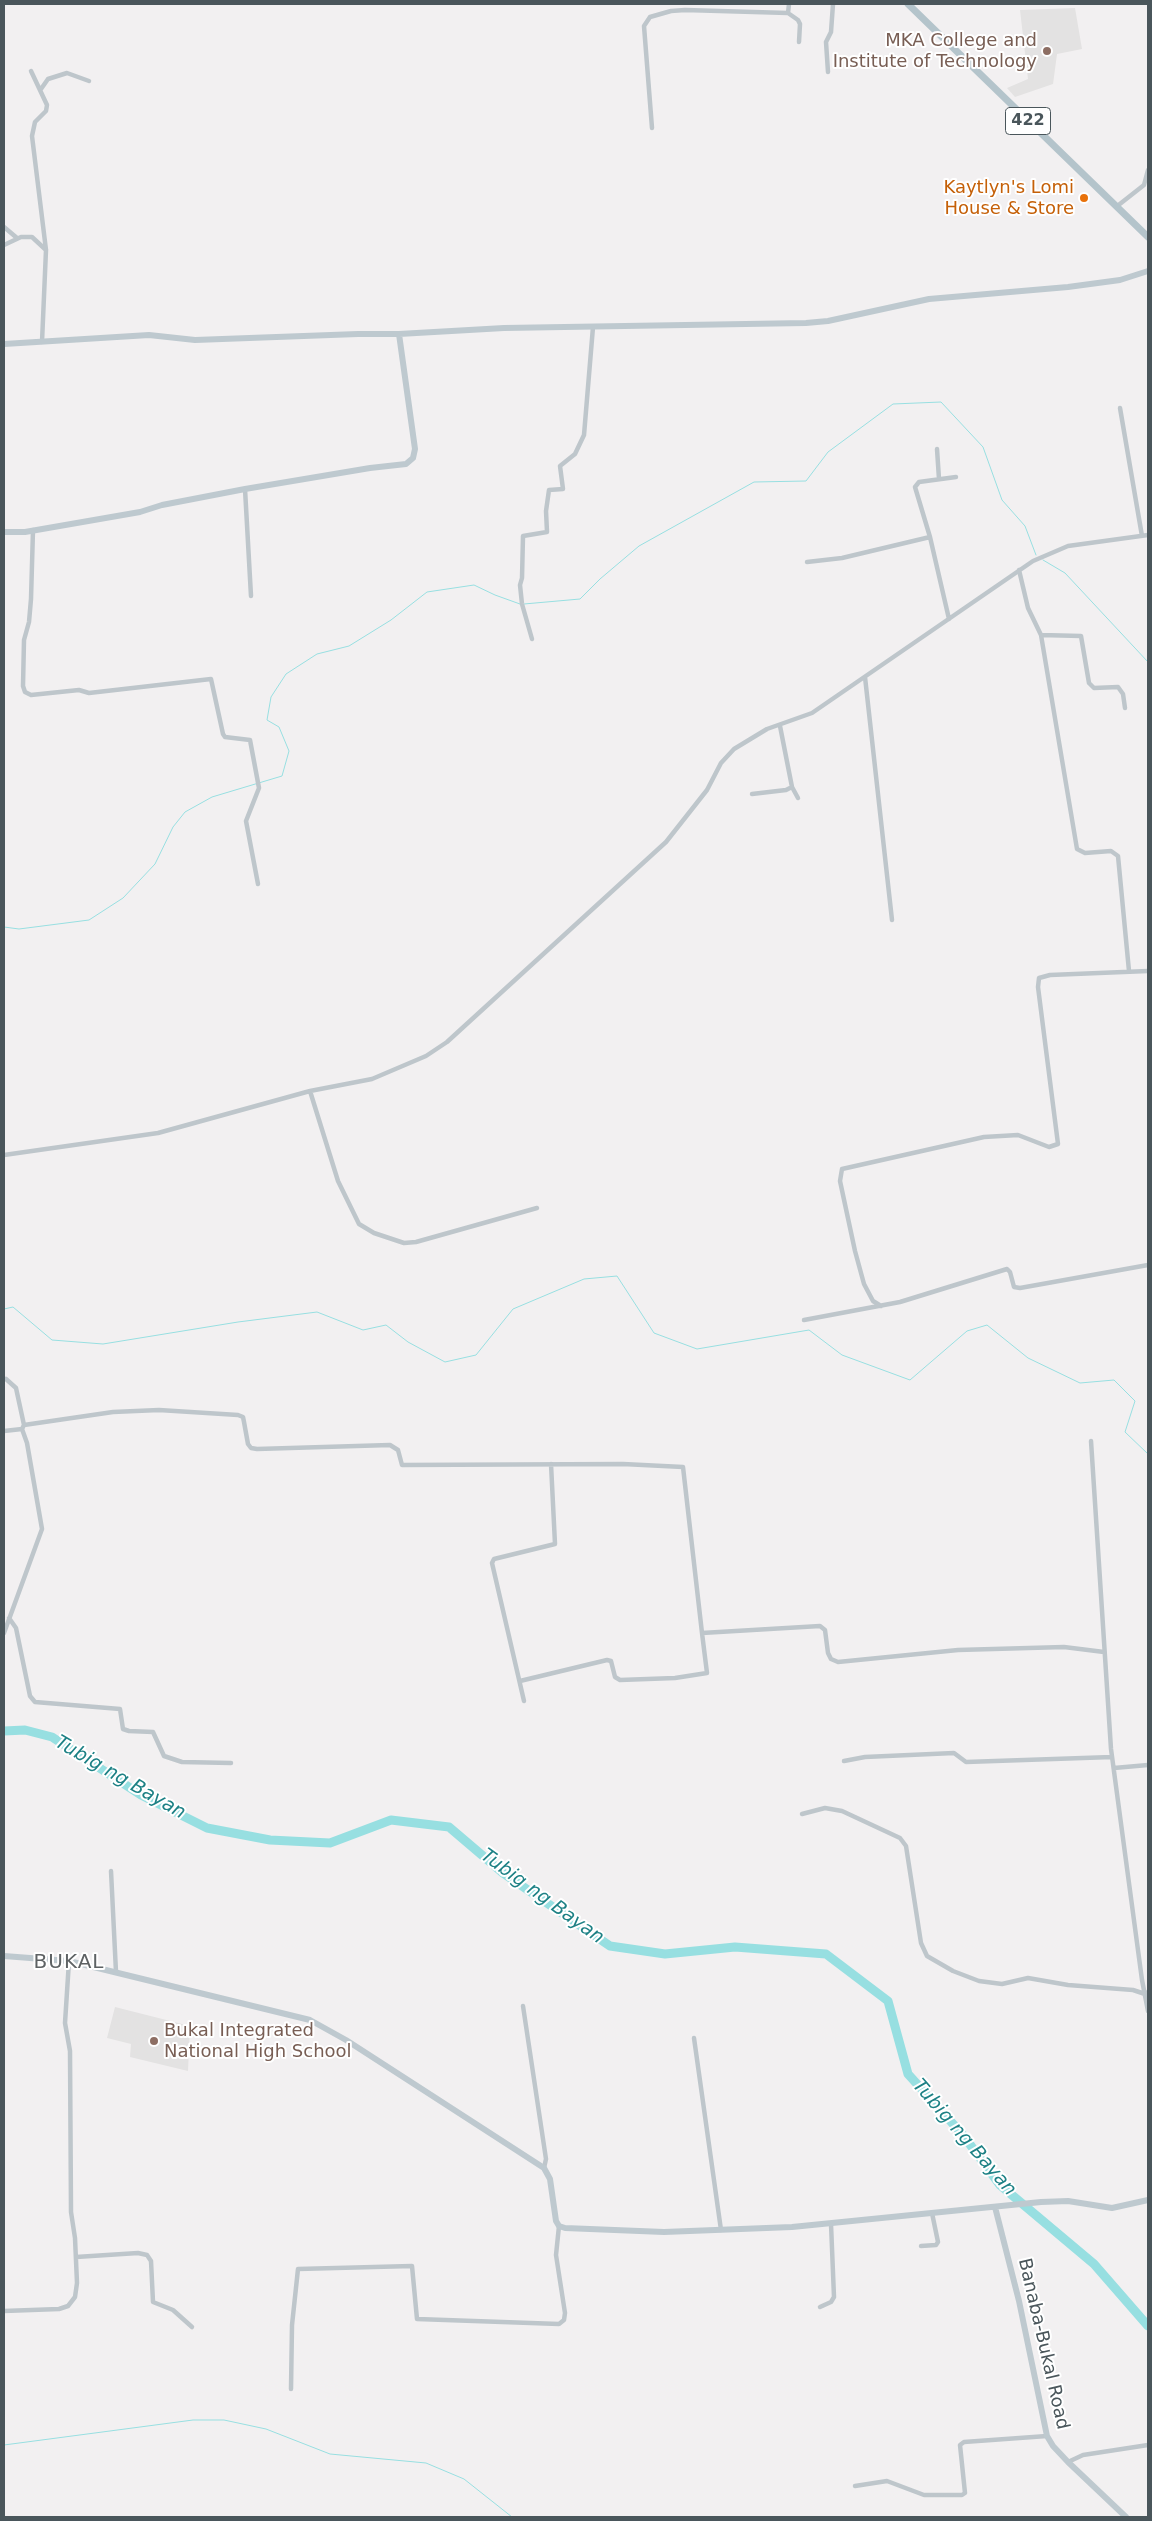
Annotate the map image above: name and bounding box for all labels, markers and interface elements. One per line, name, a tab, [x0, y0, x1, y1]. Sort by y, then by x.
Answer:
place label: MKA College and Institute of Technology	[833, 30, 1037, 72]
marker: MKA College and Institute of Technology	[1041, 45, 1053, 57]
road number: 422	[1006, 108, 1050, 134]
place label: Kaytlyn's Lomi House & Store	[943, 177, 1074, 220]
marker: Kaytlyn's Lomi House & Store	[1078, 192, 1090, 204]
water label: Tubig ng Bayan	[51, 1731, 189, 1825]
water label: Tubig ng Bayan	[476, 1845, 608, 1949]
district label: BUKAL	[33, 1951, 105, 1975]
place label: Bukal Integrated National High School	[164, 2020, 352, 2062]
marker: Bukal Integrated National High School	[148, 2035, 160, 2047]
water label: Tubig ng Bayan	[907, 2075, 1021, 2201]
street label: Banaba-Bukal Road	[1013, 2256, 1073, 2432]

